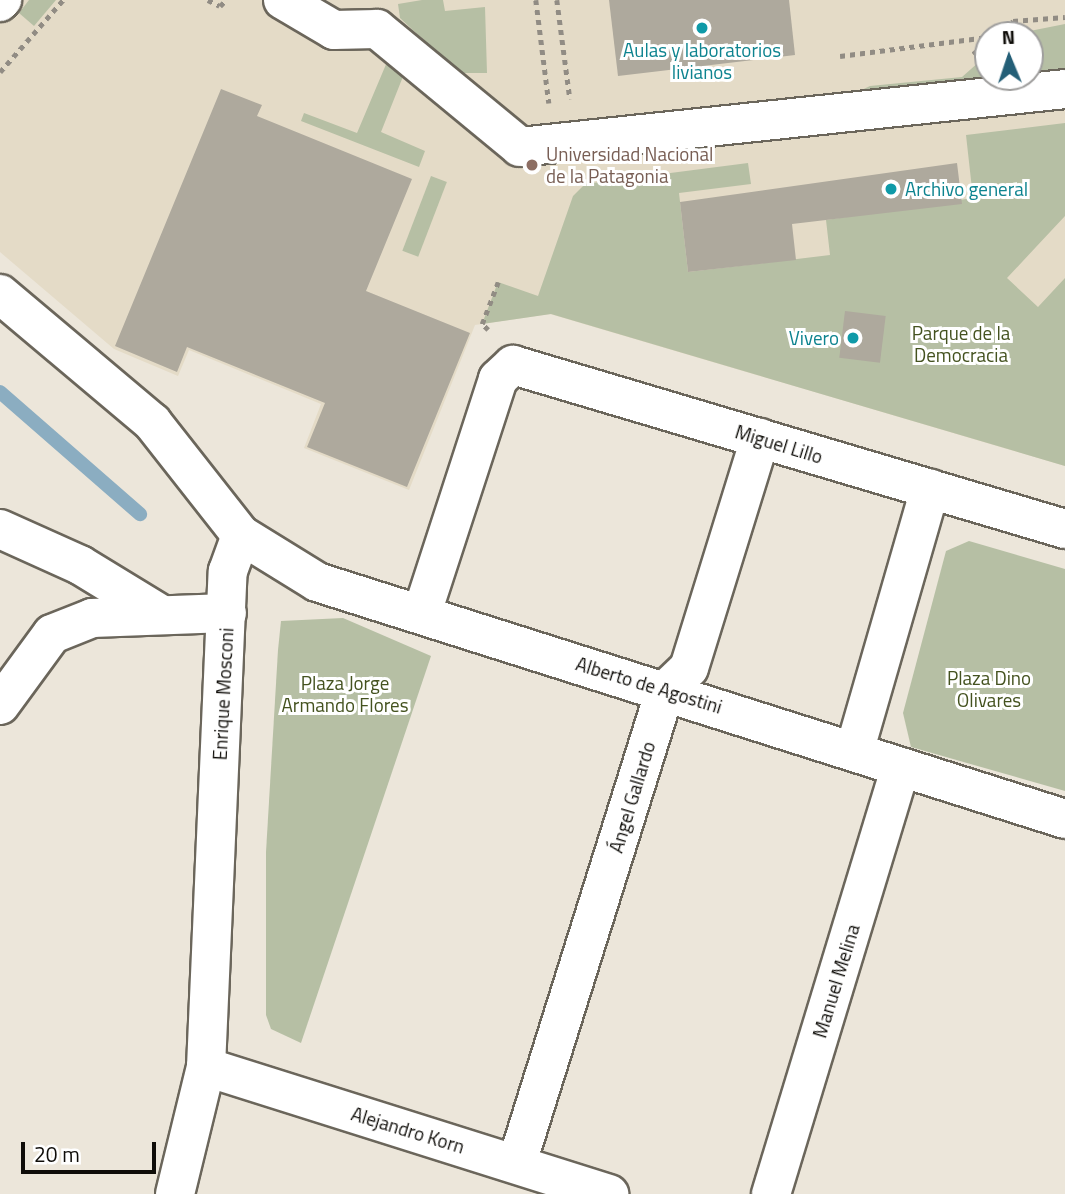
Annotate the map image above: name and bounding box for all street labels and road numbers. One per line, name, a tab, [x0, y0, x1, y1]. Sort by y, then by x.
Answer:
street label: Miguel Lillo	[733, 420, 825, 468]
street label: Enrique Mosconi	[208, 627, 238, 761]
street label: Alberto de Agostini	[573, 652, 725, 718]
street label: Ángel Gallardo	[604, 738, 660, 856]
street label: Manuel Melina	[808, 921, 864, 1041]
street label: Alejandro Korn	[349, 1102, 467, 1158]

